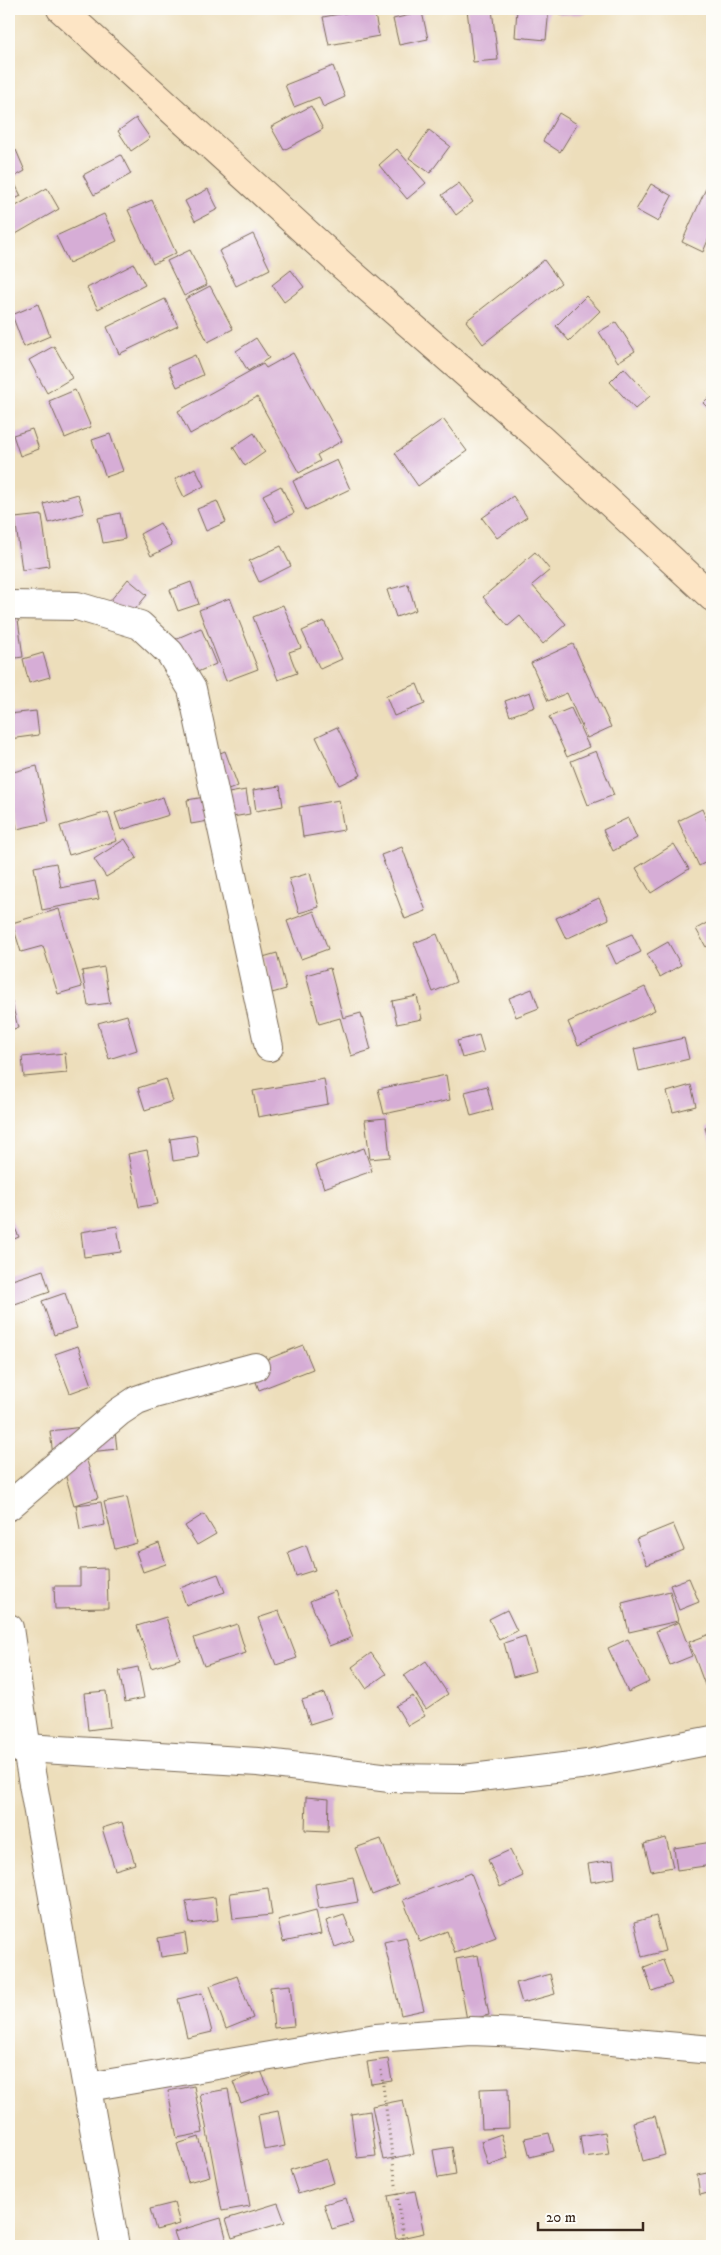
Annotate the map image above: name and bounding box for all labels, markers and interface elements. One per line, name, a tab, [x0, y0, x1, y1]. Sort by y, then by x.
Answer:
scale bar	[538, 2200, 644, 2232]
text: 20 m	[546, 2208, 576, 2227]

